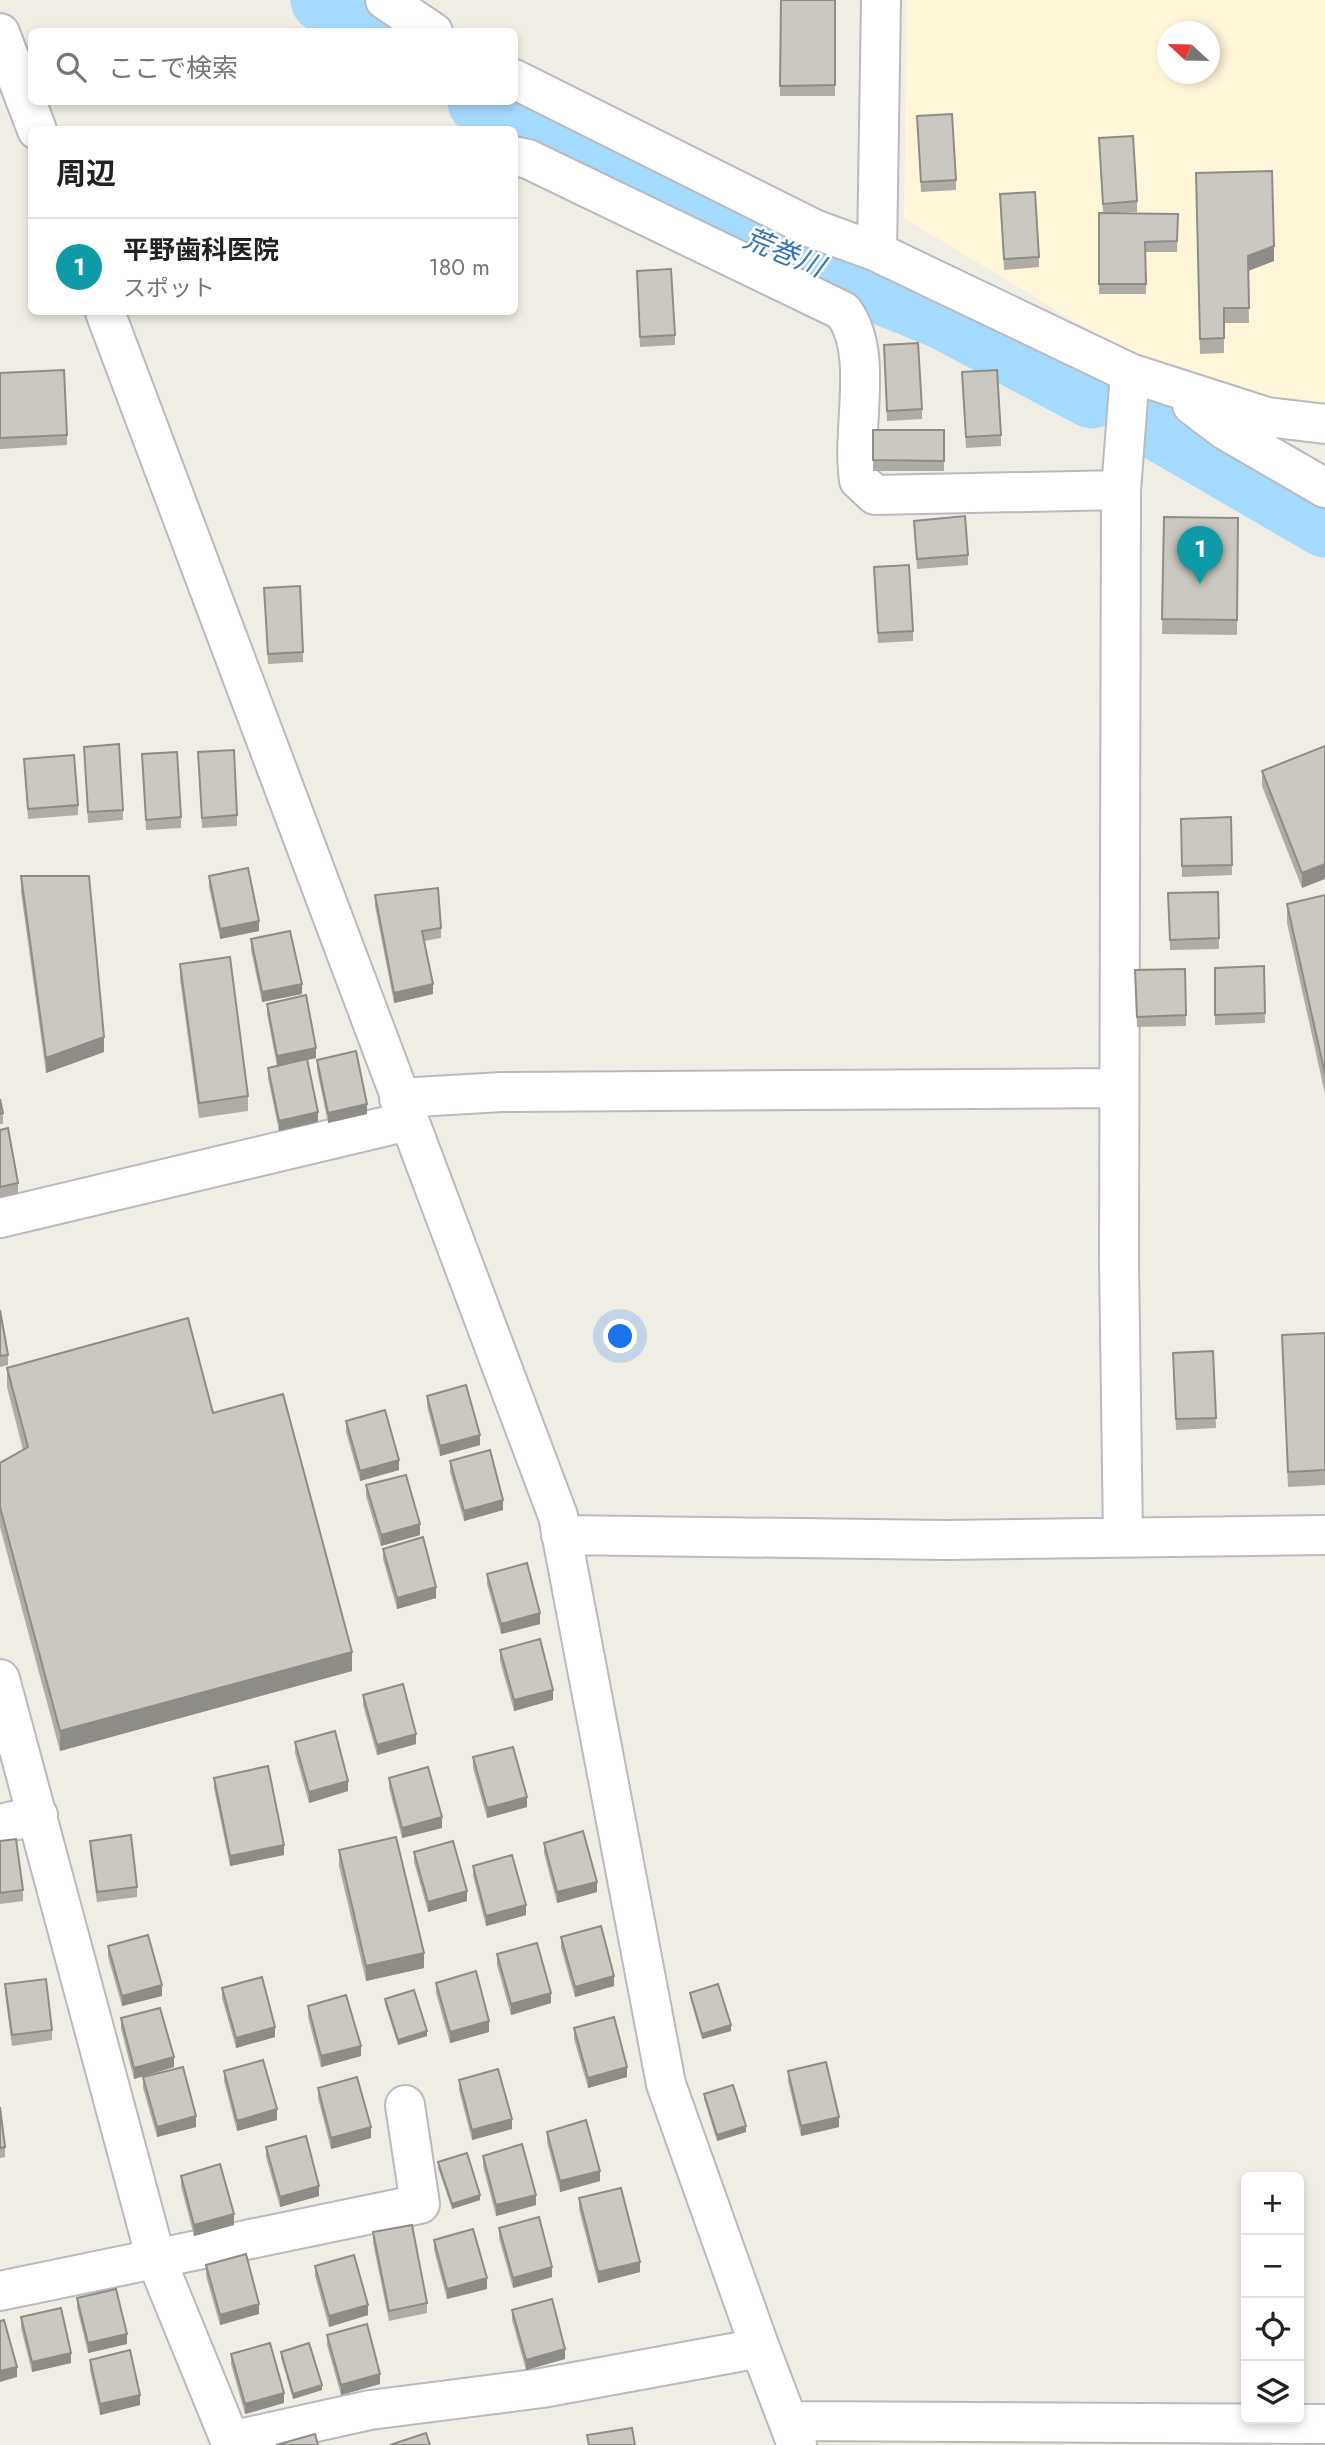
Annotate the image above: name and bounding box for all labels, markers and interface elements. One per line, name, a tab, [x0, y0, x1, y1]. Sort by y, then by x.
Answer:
north arrow	[1157, 21, 1220, 84]
search box	[28, 28, 518, 105]
icon: search	[52, 48, 90, 86]
text: ここで検索	[108, 49, 238, 87]
text: 周辺	[56, 152, 116, 195]
water label: 荒巻川	[737, 218, 833, 288]
text: 平野歯科医院	[123, 231, 279, 269]
text: 1	[73, 250, 85, 284]
text: 180 m	[428, 250, 490, 284]
text: スポット	[123, 271, 215, 305]
pin: 1	[1177, 526, 1223, 584]
your location	[603, 1319, 637, 1353]
map controls	[1241, 2172, 1304, 2424]
button: +	[1241, 2172, 1304, 2235]
button: −	[1241, 2235, 1304, 2298]
button: locate	[1241, 2298, 1304, 2361]
button: layers	[1241, 2361, 1304, 2424]

